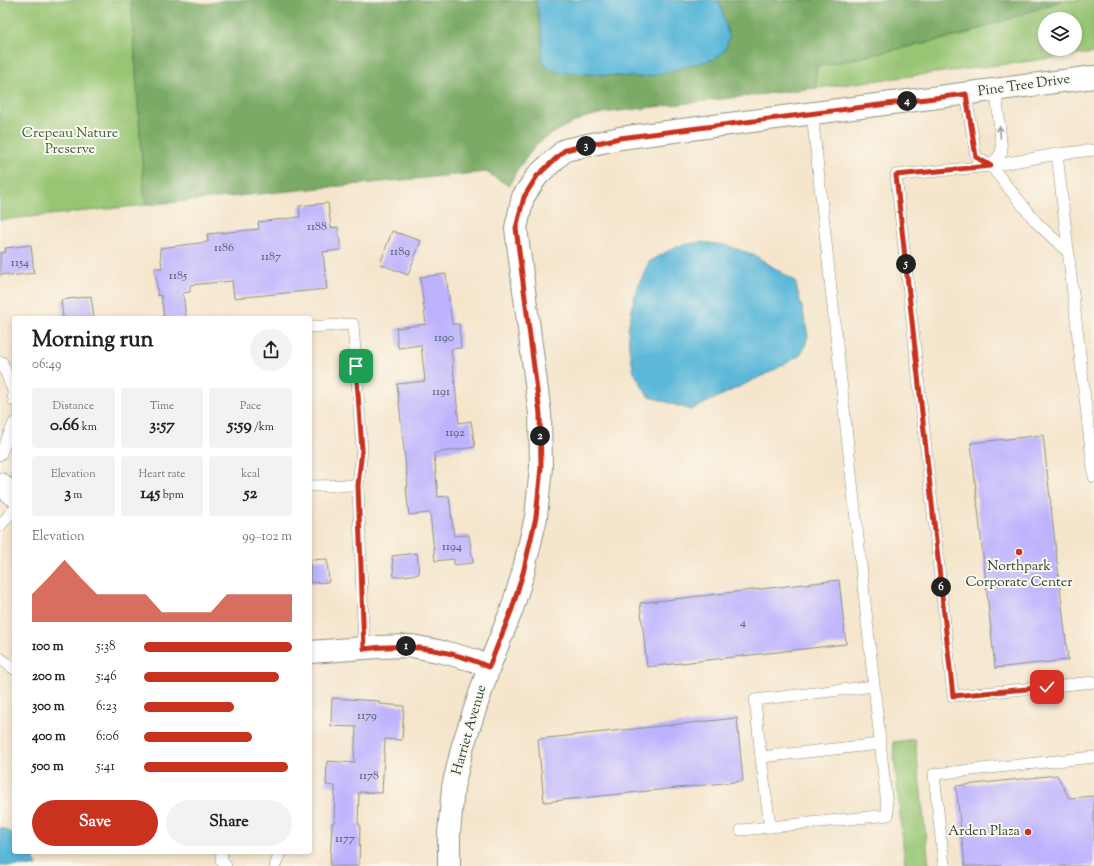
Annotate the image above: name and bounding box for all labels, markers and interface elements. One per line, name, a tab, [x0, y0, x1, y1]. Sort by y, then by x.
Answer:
map controls	[1038, 12, 1082, 56]
button: layers	[1038, 12, 1082, 56]
street label: Pine Tree Drive	[977, 70, 1071, 102]
pin: 4	[897, 91, 917, 111]
text: 4	[904, 93, 910, 109]
park label: Crepeau Nature Preserve	[22, 124, 118, 160]
one-way arrow	[997, 126, 1004, 139]
pin: 3	[576, 136, 596, 156]
text: 3	[584, 138, 588, 154]
house number: 1188	[307, 218, 327, 236]
house number: 1186	[214, 239, 234, 257]
house number: 1189	[390, 243, 410, 261]
house number: 1187	[261, 248, 281, 266]
house number: 1154	[11, 254, 29, 272]
pin: 5	[896, 254, 916, 274]
text: 5	[904, 256, 908, 272]
house number: 1185	[169, 267, 187, 285]
text: Morning run	[32, 325, 154, 357]
button: share	[250, 329, 292, 371]
house number: 1190	[434, 329, 454, 347]
pin	[339, 349, 373, 383]
icon: arrive	[345, 355, 367, 377]
text: 06:49	[32, 356, 61, 374]
house number: 1191	[432, 383, 450, 401]
text: Distance	[53, 398, 94, 414]
text: Time	[150, 398, 174, 414]
text: Pace	[240, 398, 261, 414]
text: 0.66	[50, 414, 79, 438]
text: 3:57	[149, 414, 175, 438]
text: 5:59	[227, 414, 252, 438]
text: km	[79, 419, 97, 435]
text: /km	[252, 419, 274, 435]
house number: 1192	[445, 424, 465, 442]
pin: 2	[530, 426, 550, 446]
text: 2	[537, 428, 543, 444]
text: Elevation	[51, 466, 96, 482]
text: Heart rate	[139, 466, 185, 482]
text: kcal	[241, 466, 260, 482]
text: 3	[64, 482, 71, 506]
text: 145	[140, 482, 160, 506]
text: 52	[244, 482, 258, 506]
text: m	[71, 487, 82, 503]
text: bpm	[160, 487, 184, 503]
text: Elevation	[32, 528, 85, 546]
text: 99–102 m	[242, 528, 292, 546]
house number: 1194	[442, 538, 462, 556]
marker: Northpark Corporate Center	[1014, 547, 1024, 557]
place label: Northpark Corporate Center	[965, 557, 1073, 593]
pin: 6	[931, 577, 951, 597]
text: 6	[938, 579, 944, 595]
house number: 4	[740, 614, 746, 632]
pin: 1	[396, 636, 416, 656]
text: 100 m	[32, 638, 64, 656]
text: 5:38	[96, 638, 116, 656]
text: 1	[404, 638, 408, 654]
text: 200 m	[32, 668, 65, 686]
text: 5:46	[96, 668, 117, 686]
pin	[1030, 670, 1064, 704]
icon: check	[1036, 676, 1058, 698]
street label: Harriet Avenue	[448, 683, 492, 777]
text: 300 m	[32, 698, 64, 716]
text: 6:23	[96, 698, 117, 716]
house number: 1179	[357, 707, 377, 725]
text: 400 m	[32, 728, 66, 746]
text: 6:06	[96, 728, 119, 746]
text: 500 m	[32, 758, 64, 776]
text: 5:41	[96, 758, 115, 776]
house number: 1178	[359, 767, 379, 785]
button: Save	[32, 800, 158, 846]
button: Share	[166, 800, 292, 846]
place label: Arden Plaza	[948, 822, 1021, 842]
marker: Arden Plaza	[1023, 827, 1033, 837]
house number: 1177	[335, 830, 355, 848]

